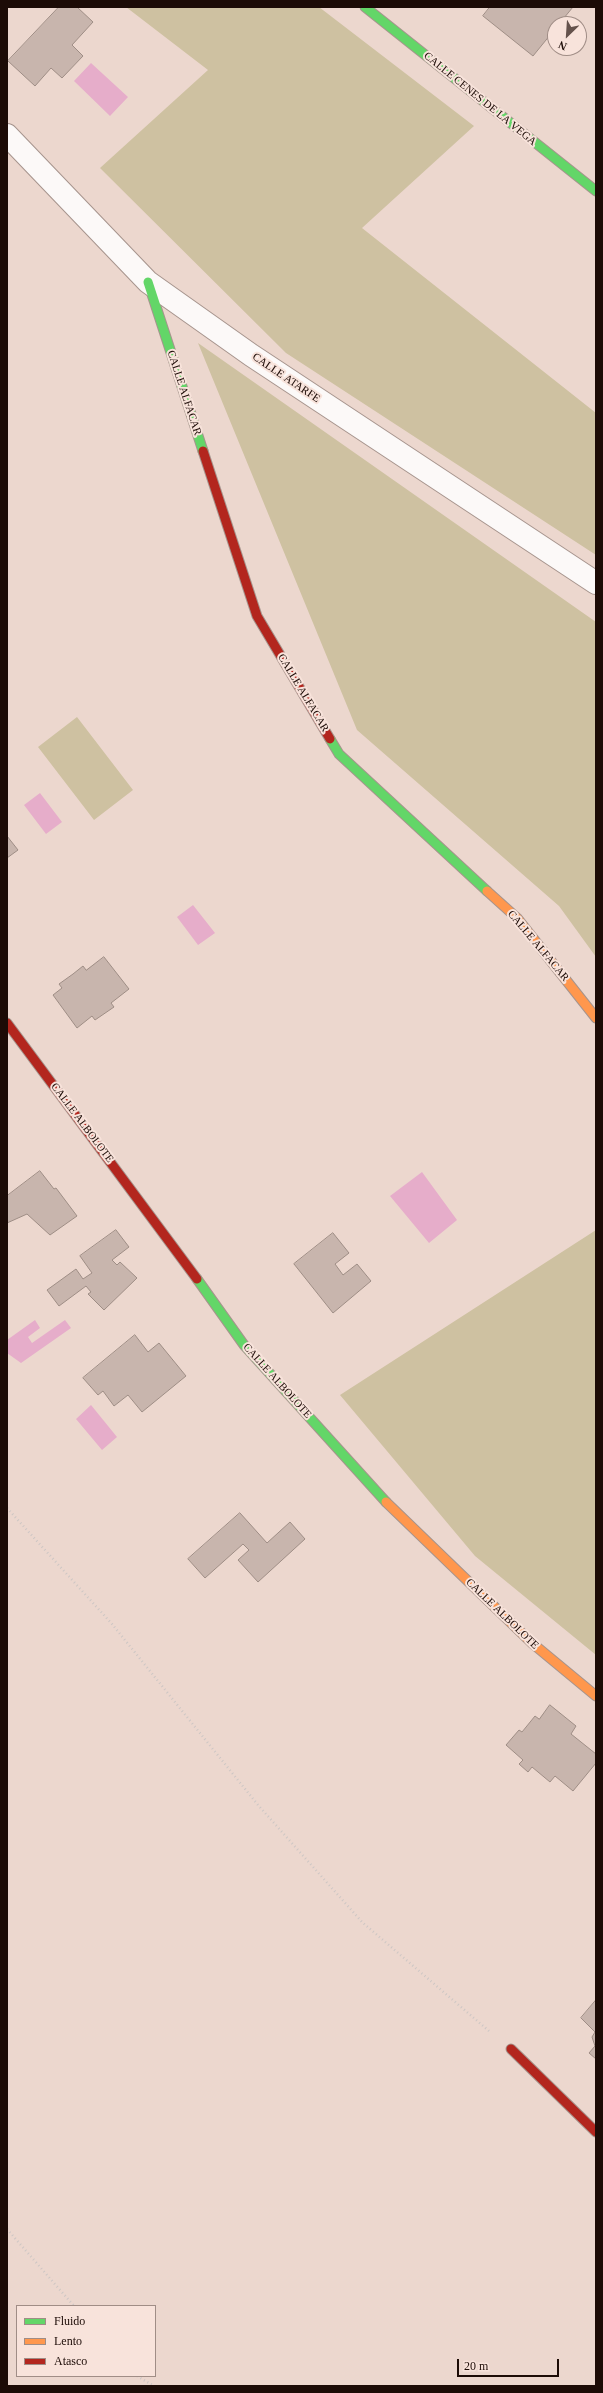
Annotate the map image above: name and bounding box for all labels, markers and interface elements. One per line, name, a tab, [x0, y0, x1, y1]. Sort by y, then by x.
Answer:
north arrow	[547, 16, 587, 56]
text: N	[556, 39, 568, 53]
street label: CALLE CENES DE LA VEGA	[421, 49, 539, 149]
street label: CALLE ALFACAR	[164, 349, 204, 437]
street label: CALLE ATARFE	[250, 350, 322, 406]
street label: CALLE ALFACAR	[274, 652, 332, 734]
street label: CALLE ALFACAR	[504, 908, 572, 984]
street label: CALLE ALBOLOTE	[48, 1081, 116, 1165]
street label: CALLE ALBOLOTE	[240, 1341, 314, 1421]
street label: CALLE ALBOLOTE	[463, 1576, 541, 1652]
legend	[16, 2305, 156, 2377]
text: Fluido	[54, 2314, 85, 2328]
text: Lento	[54, 2334, 82, 2348]
scale bar	[459, 2351, 561, 2377]
text: Atasco	[54, 2354, 87, 2368]
text: 20 m	[464, 2359, 488, 2373]

